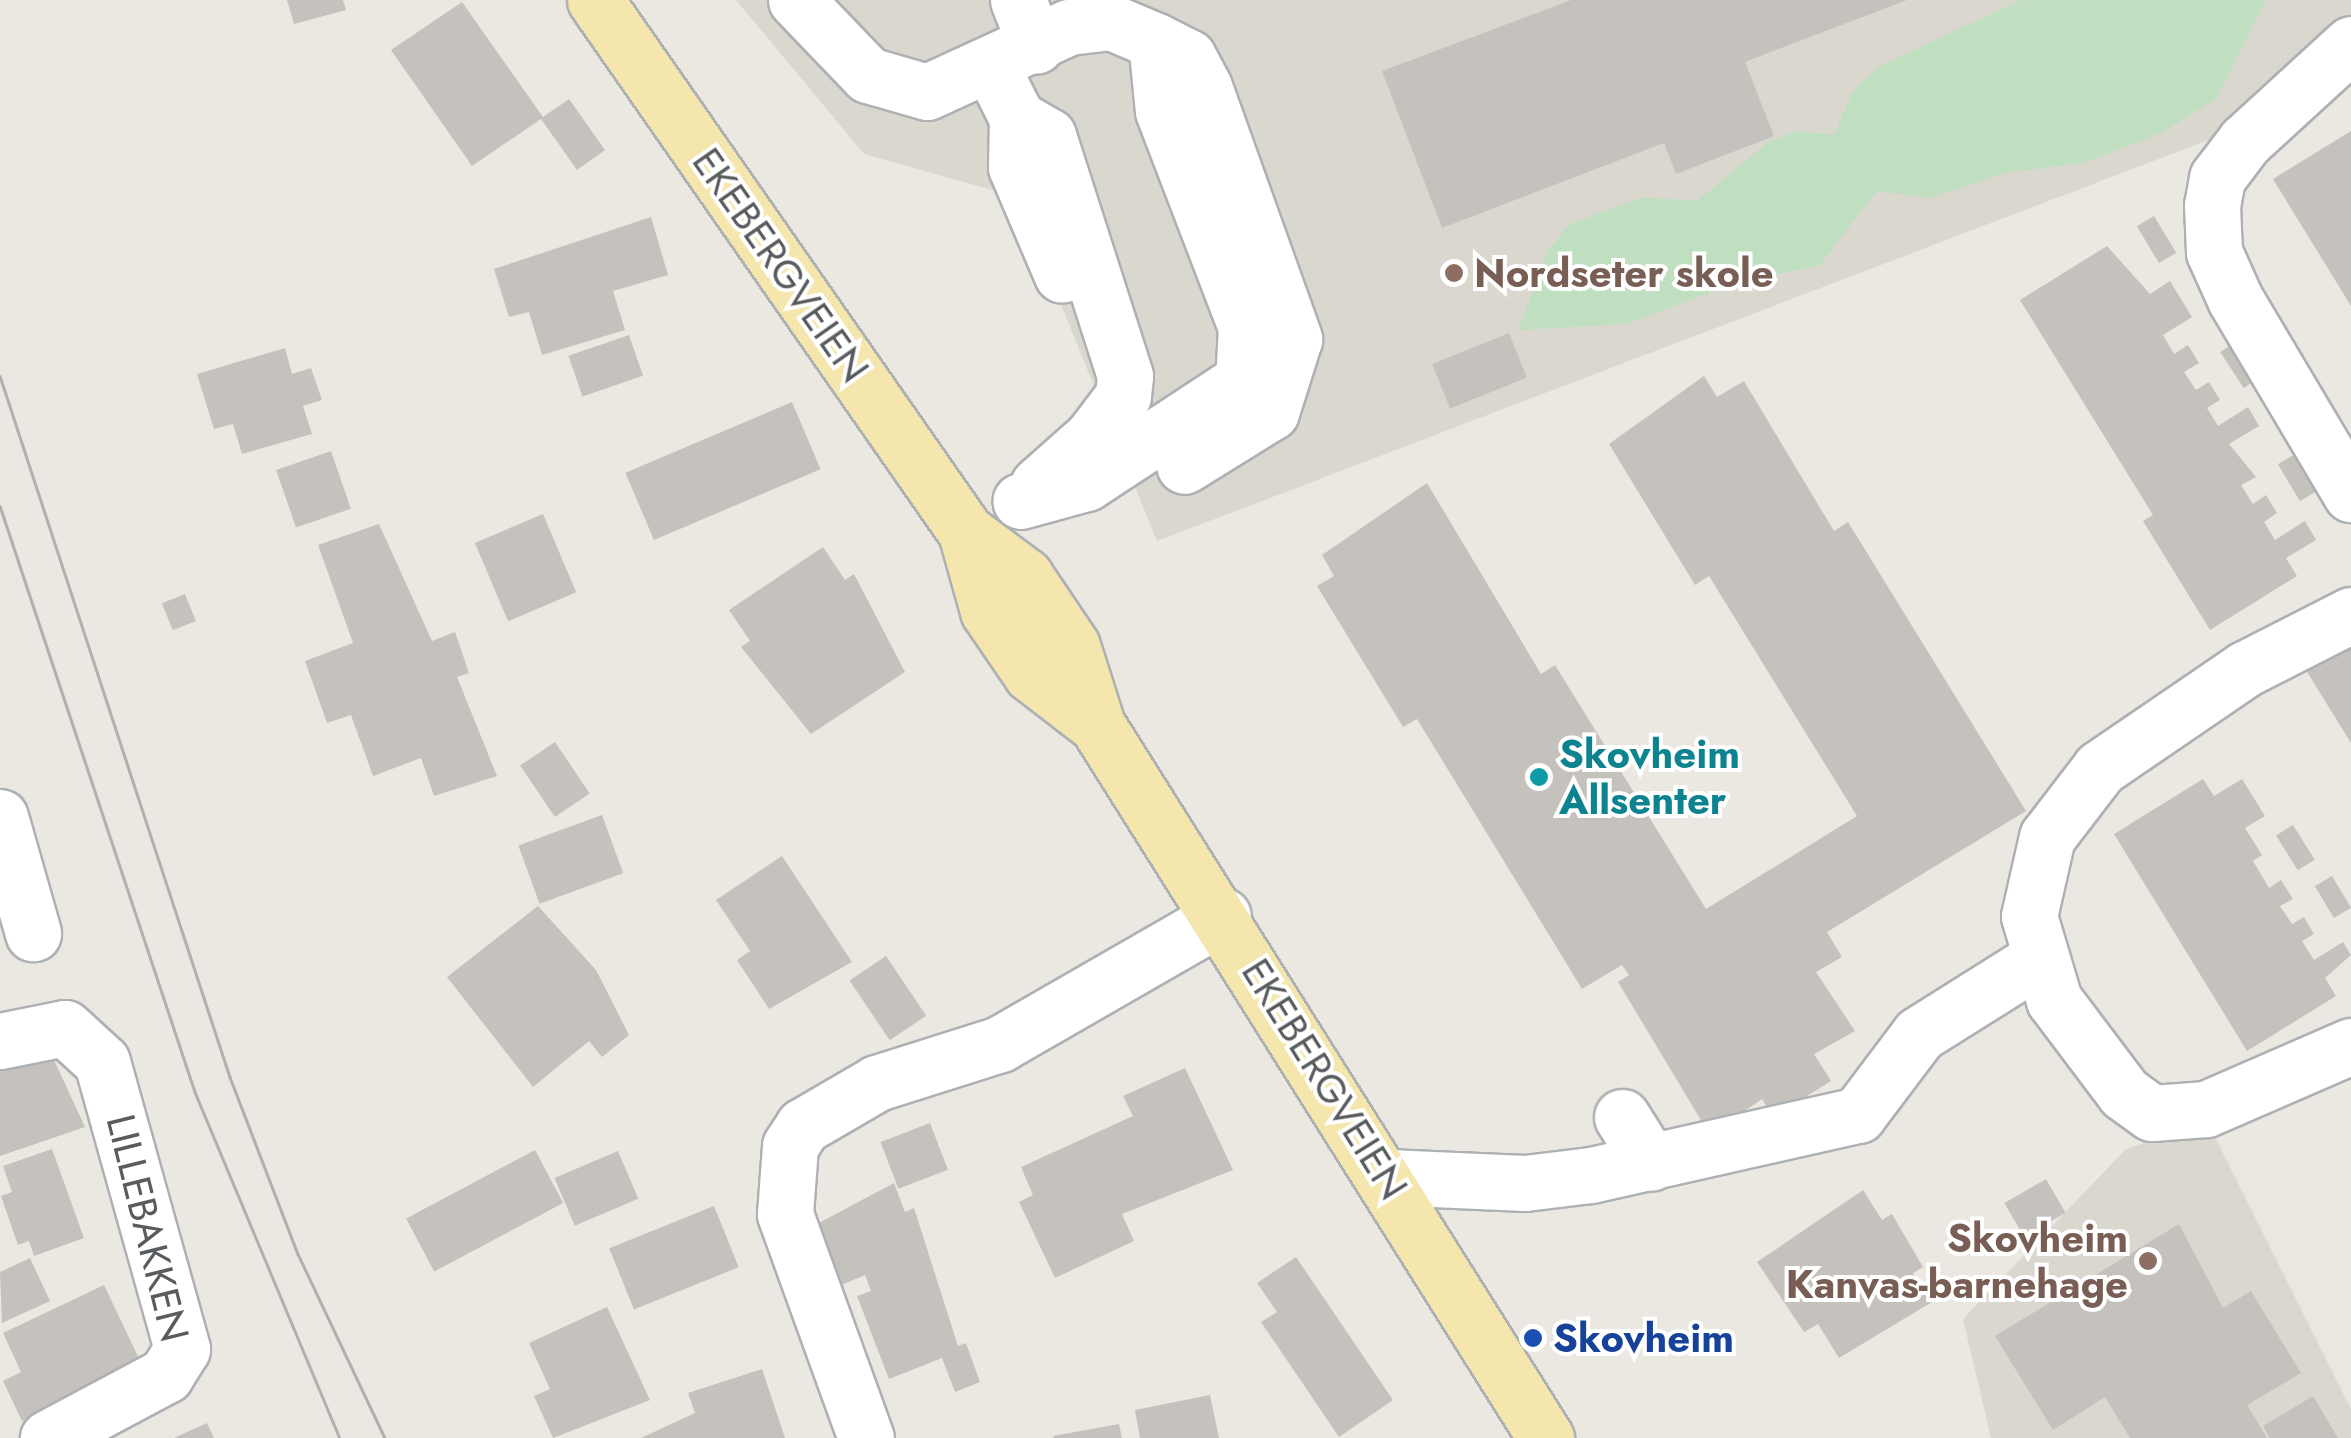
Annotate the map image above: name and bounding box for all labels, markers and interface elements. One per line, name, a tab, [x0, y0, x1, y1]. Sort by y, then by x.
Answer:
street label: EKEBERGVEIEN	[683, 139, 879, 391]
place label: Nordseter skole	[1474, 249, 1774, 297]
marker: Nordseter skole	[1443, 262, 1465, 284]
place label: Skovheim Allsenter	[1559, 730, 1740, 824]
marker: Skovheim Allsenter	[1528, 766, 1550, 788]
street label: EKEBERGVEIEN	[1232, 950, 1418, 1208]
street label: LILLEBAKKEN	[97, 1110, 199, 1346]
place label: Skovheim Kanvas-barnehage	[1786, 1214, 2128, 1308]
marker: Skovheim Kanvas-barnehage	[2137, 1250, 2159, 1272]
place label: Skovheim	[1553, 1314, 1734, 1362]
marker: Skovheim	[1522, 1327, 1544, 1349]

